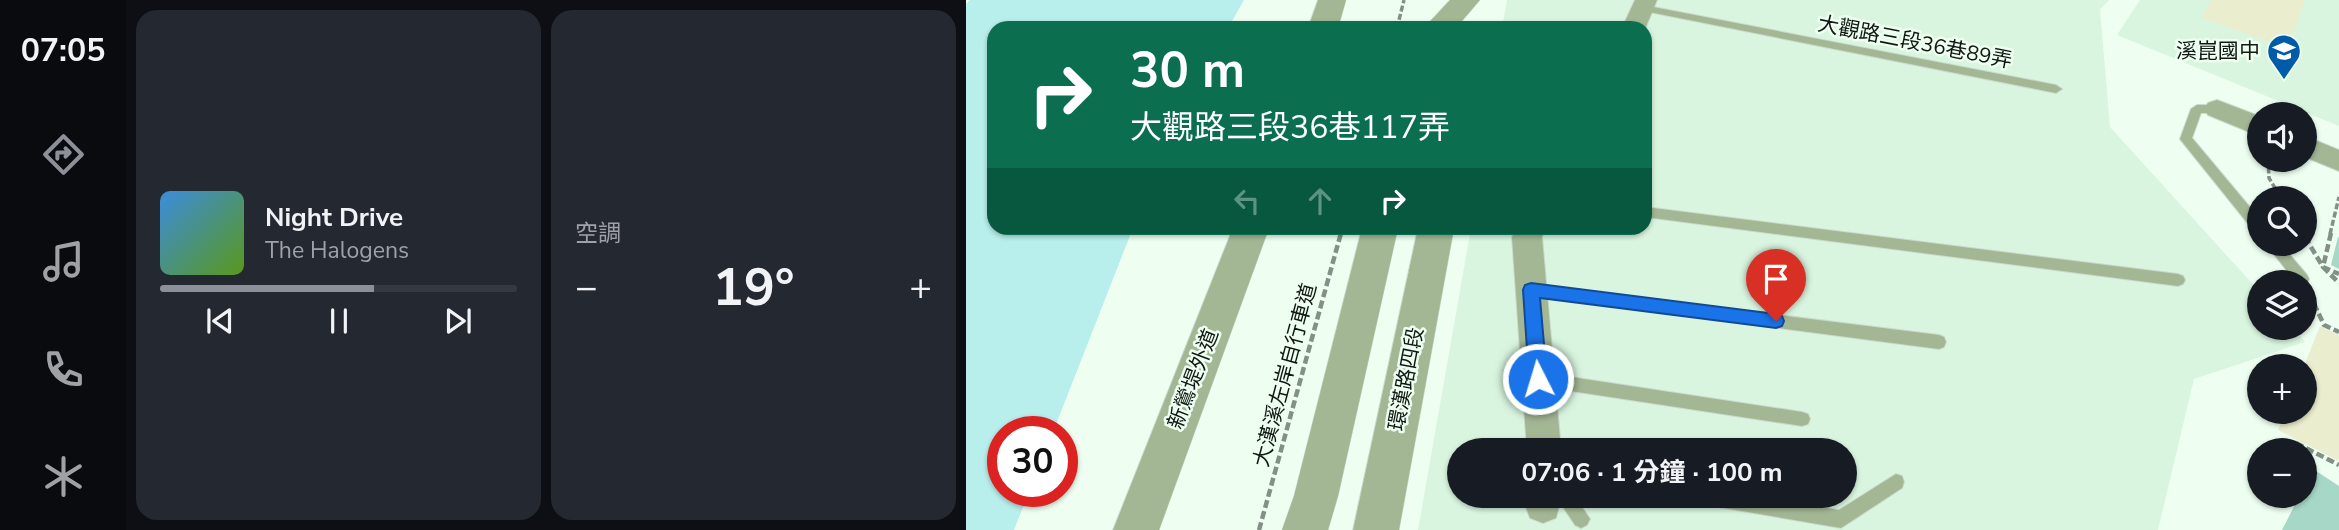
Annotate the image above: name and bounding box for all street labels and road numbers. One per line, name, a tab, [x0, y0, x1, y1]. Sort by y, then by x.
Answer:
street label: 大觀路三段36巷89弄	[1815, 9, 2015, 75]
street label: 大漢溪左岸自行車道	[1247, 280, 1323, 470]
street label: 新鶯堤外道	[1161, 325, 1225, 433]
street label: 環漢路四段	[1382, 325, 1430, 433]

